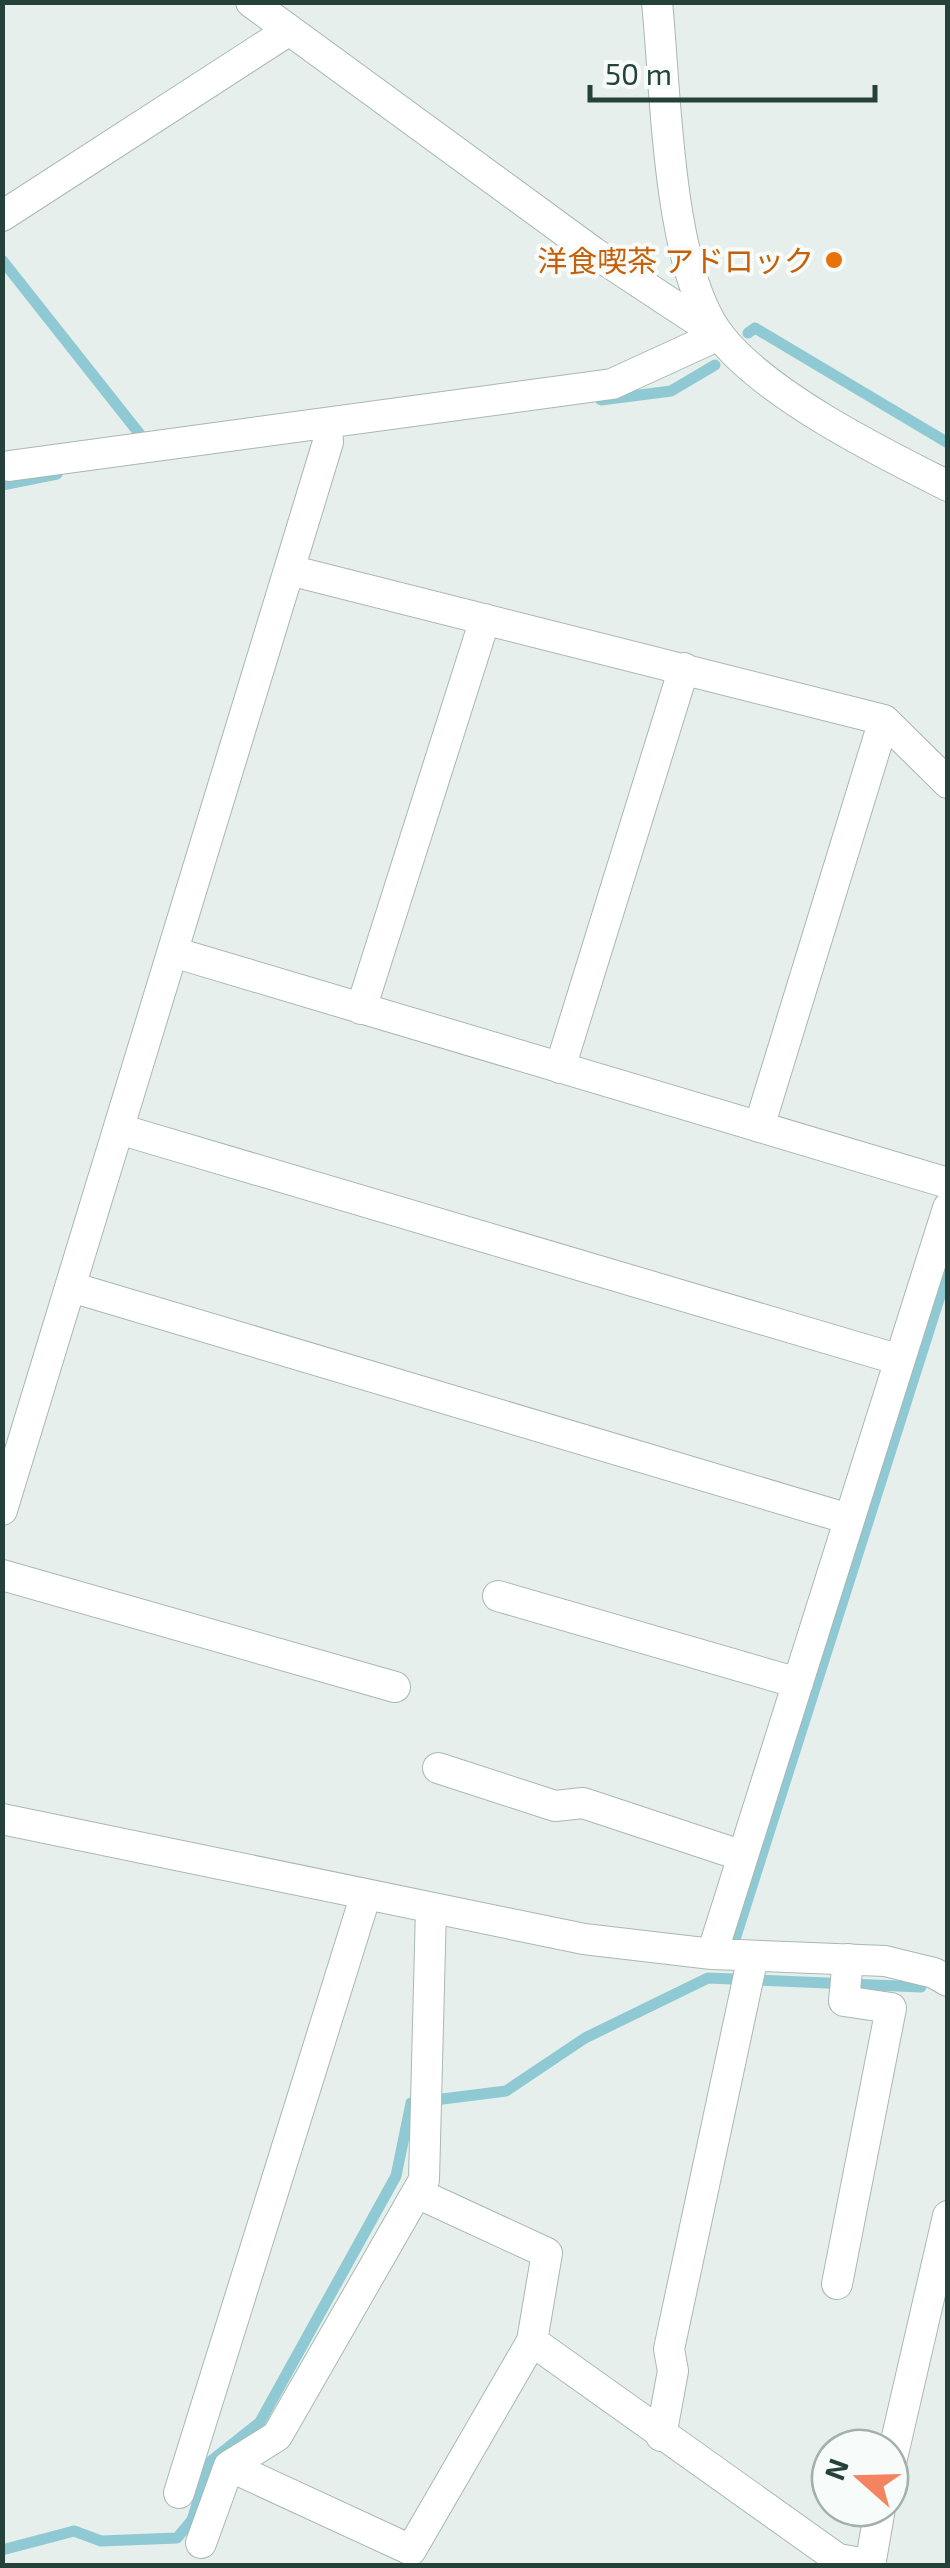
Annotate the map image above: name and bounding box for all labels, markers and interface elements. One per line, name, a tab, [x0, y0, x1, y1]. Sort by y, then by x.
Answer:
scale bar	[590, 40, 875, 102]
text: 50 m	[605, 55, 672, 91]
place label: 洋食喫茶 アドロック	[537, 242, 814, 278]
marker: 洋食喫茶 アドロック	[823, 249, 845, 271]
north arrow	[810, 2428, 910, 2528]
text: N	[816, 2454, 855, 2484]

